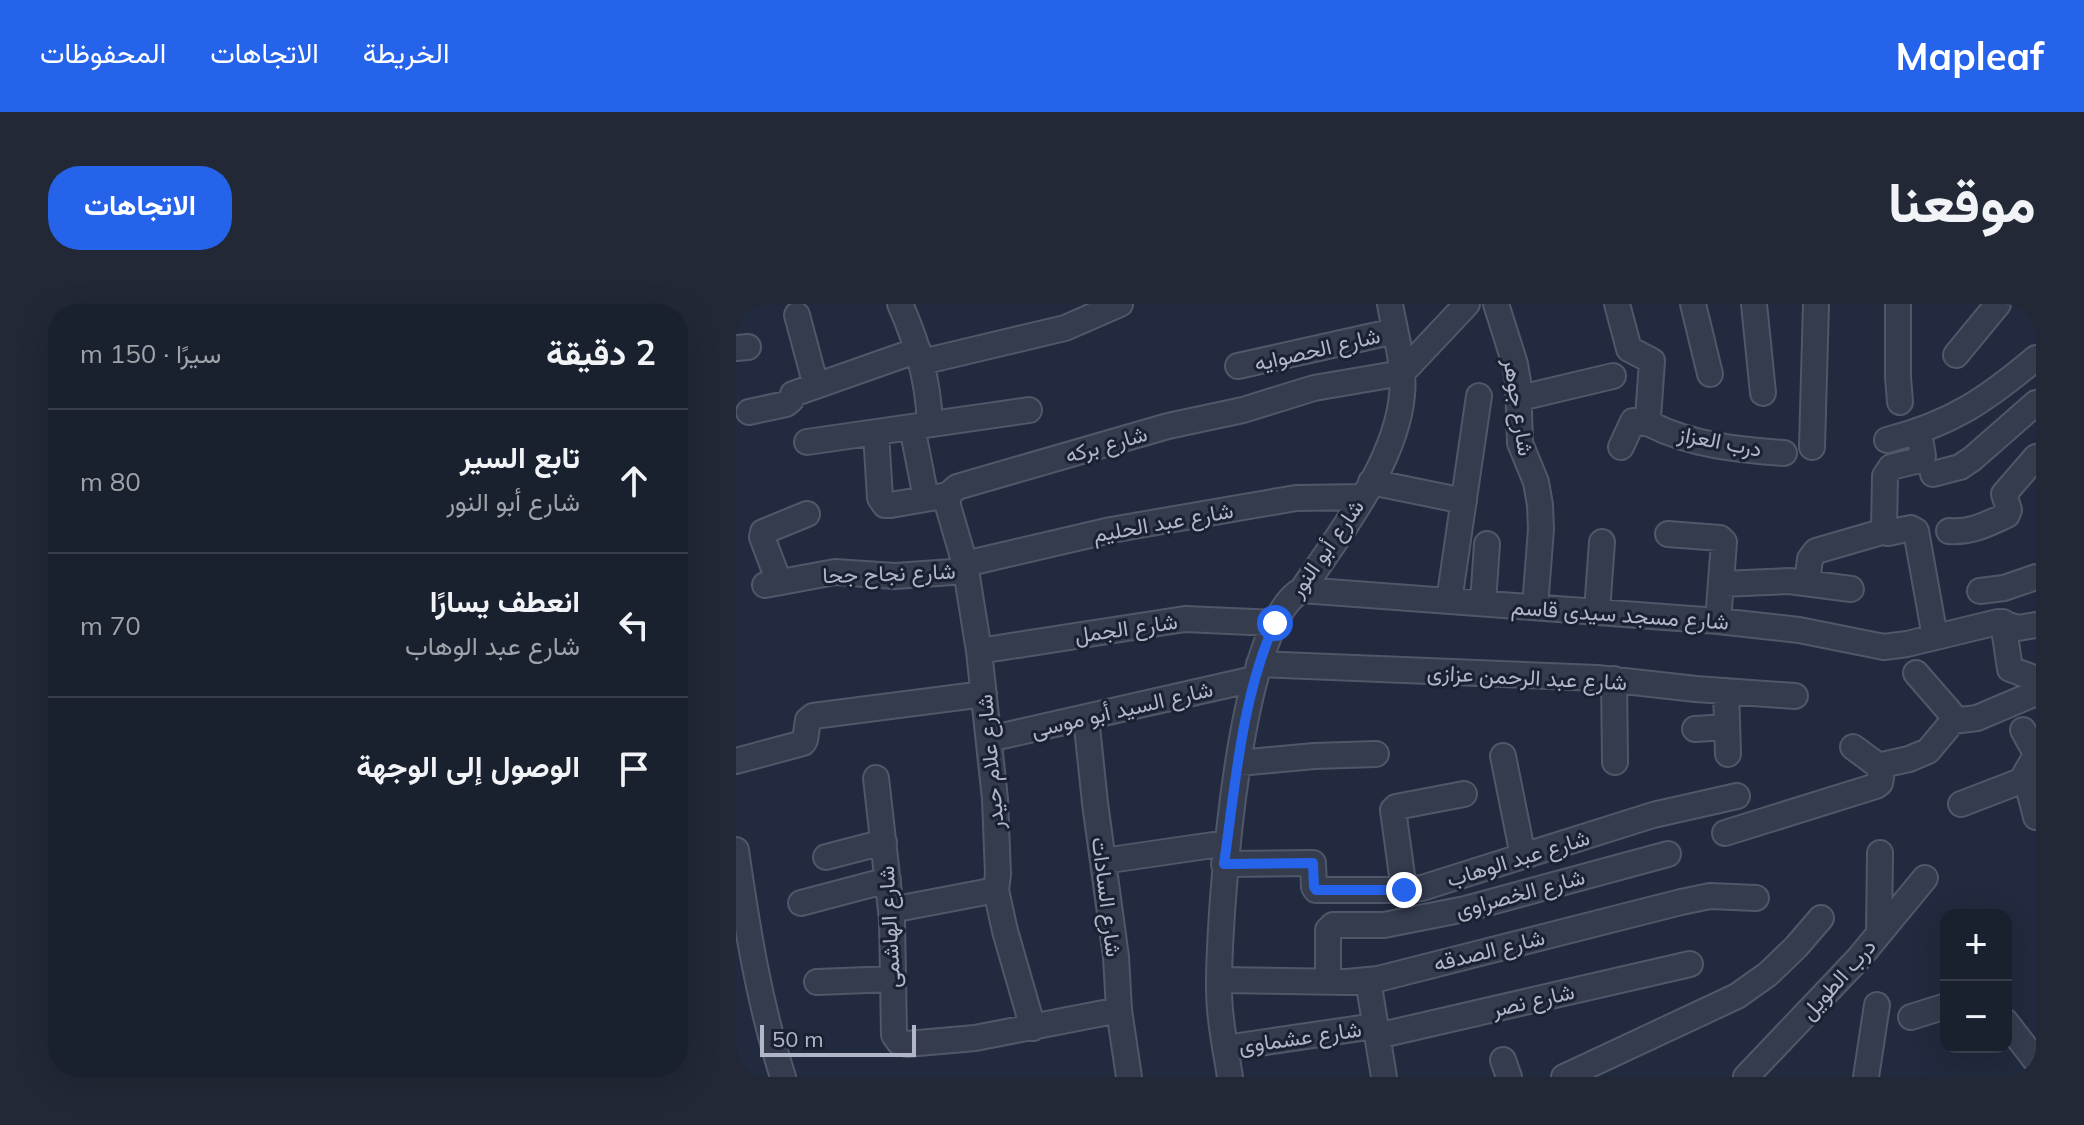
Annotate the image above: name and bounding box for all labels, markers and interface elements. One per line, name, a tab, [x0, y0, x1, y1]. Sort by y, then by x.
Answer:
text: Mapleaf	[1896, 32, 2044, 80]
text: المحفوظات	[40, 35, 166, 70]
text: الاتجاهات	[210, 35, 319, 70]
text: الخريطة	[363, 35, 449, 70]
button: الاتجاهات	[48, 166, 232, 250]
text: موقعنا	[1888, 166, 2036, 236]
street label: شارع الحصوايه	[1251, 321, 1383, 378]
text: 2 دقيقة	[546, 331, 656, 374]
text: سيرًا · 150 m	[80, 337, 221, 370]
street label: شارع جوهر	[1496, 355, 1541, 458]
street label: شارع بركه	[1062, 419, 1151, 470]
street label: درب العزاز	[1675, 419, 1764, 463]
text: تابع السير	[460, 438, 580, 476]
icon: ahead	[612, 459, 656, 503]
text: 80 m	[80, 465, 141, 498]
text: شارع أبو النور	[446, 485, 580, 518]
street label: شارع أبو النور	[1281, 494, 1371, 604]
street label: شارع عبد الحليم	[1091, 496, 1235, 549]
street label: شارع نجاح جحا	[822, 557, 956, 590]
text: انعطف يسارًا	[430, 582, 580, 620]
street label: شارع مسجد سيدى قاسم	[1510, 592, 1730, 637]
icon: left	[612, 603, 656, 647]
route start	[1257, 605, 1293, 641]
street label: شارع الجمل	[1073, 607, 1179, 650]
text: 70 m	[80, 609, 141, 642]
text: شارع عبد الوهاب	[405, 629, 580, 662]
street label: شارع عبد الرحمن عزازى	[1426, 658, 1628, 697]
street label: شارع السيد أبو موسى	[1028, 674, 1216, 745]
street label: شارع علام حيدر	[970, 693, 1011, 832]
text: الوصول إلى الوجهة	[356, 747, 580, 785]
icon: arrive	[612, 747, 656, 791]
street label: شارع عبد الوهاب	[1443, 823, 1593, 894]
street label: شارع السادات	[1085, 835, 1128, 959]
street label: شارع الخصراوى	[1452, 862, 1588, 925]
street label: شارع الهاشمى	[872, 865, 907, 989]
route end	[1386, 872, 1422, 908]
map controls	[1940, 909, 2012, 1053]
button: +	[1940, 909, 2012, 981]
street label: شارع الصدقه	[1431, 923, 1548, 978]
street label: درب الطويل	[1794, 933, 1882, 1025]
street label: شارع نصر	[1488, 977, 1577, 1024]
button: −	[1940, 981, 2012, 1053]
street label: شارع عشماوى	[1237, 1015, 1363, 1060]
scale bar	[760, 1021, 916, 1057]
text: 50 m	[772, 1025, 823, 1053]

